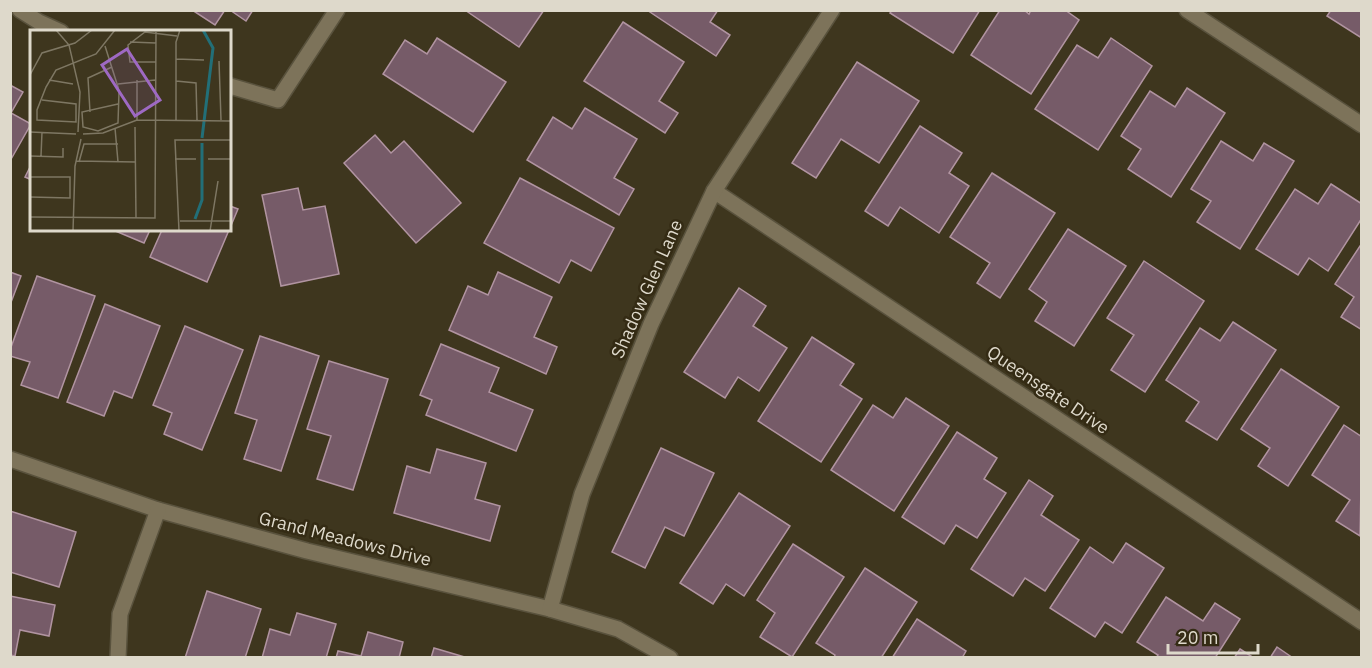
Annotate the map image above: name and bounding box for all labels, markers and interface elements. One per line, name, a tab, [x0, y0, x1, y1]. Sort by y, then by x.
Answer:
inset map	[30, 30, 231, 231]
street label: Shadow Glen Lane	[606, 216, 687, 362]
street label: Queensgate Drive	[983, 340, 1114, 439]
street label: Grand Meadows Drive	[257, 506, 434, 571]
scale bar	[1168, 617, 1258, 655]
text: 20 m	[1177, 626, 1219, 649]

